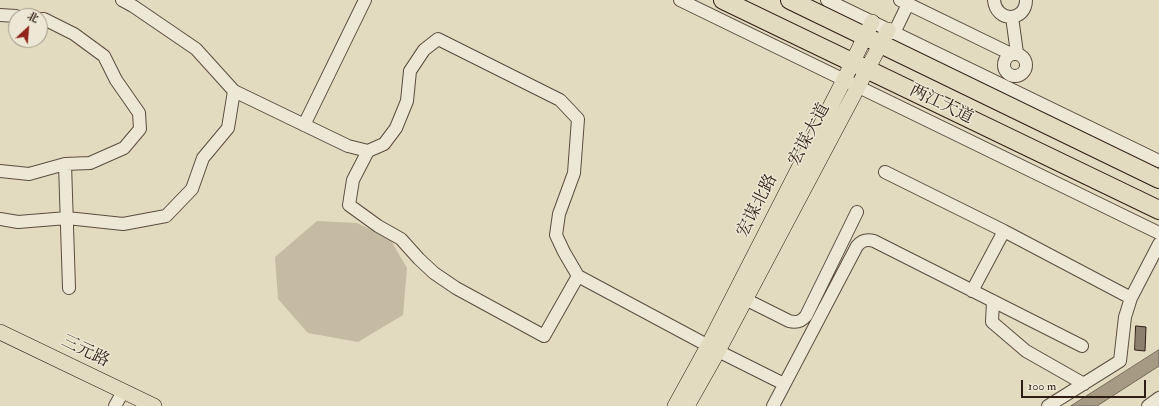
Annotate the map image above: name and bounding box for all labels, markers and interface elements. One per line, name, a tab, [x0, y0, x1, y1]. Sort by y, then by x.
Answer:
north arrow	[8, 8, 48, 48]
text: 北	[25, 9, 41, 26]
street label: 两江大道	[906, 81, 976, 129]
street label: 宏谋大道	[785, 100, 835, 170]
street label: 宏谋北路	[733, 171, 783, 241]
street label: 三元路	[58, 332, 112, 372]
scale bar	[1023, 372, 1148, 398]
text: 100 m	[1028, 379, 1056, 394]

